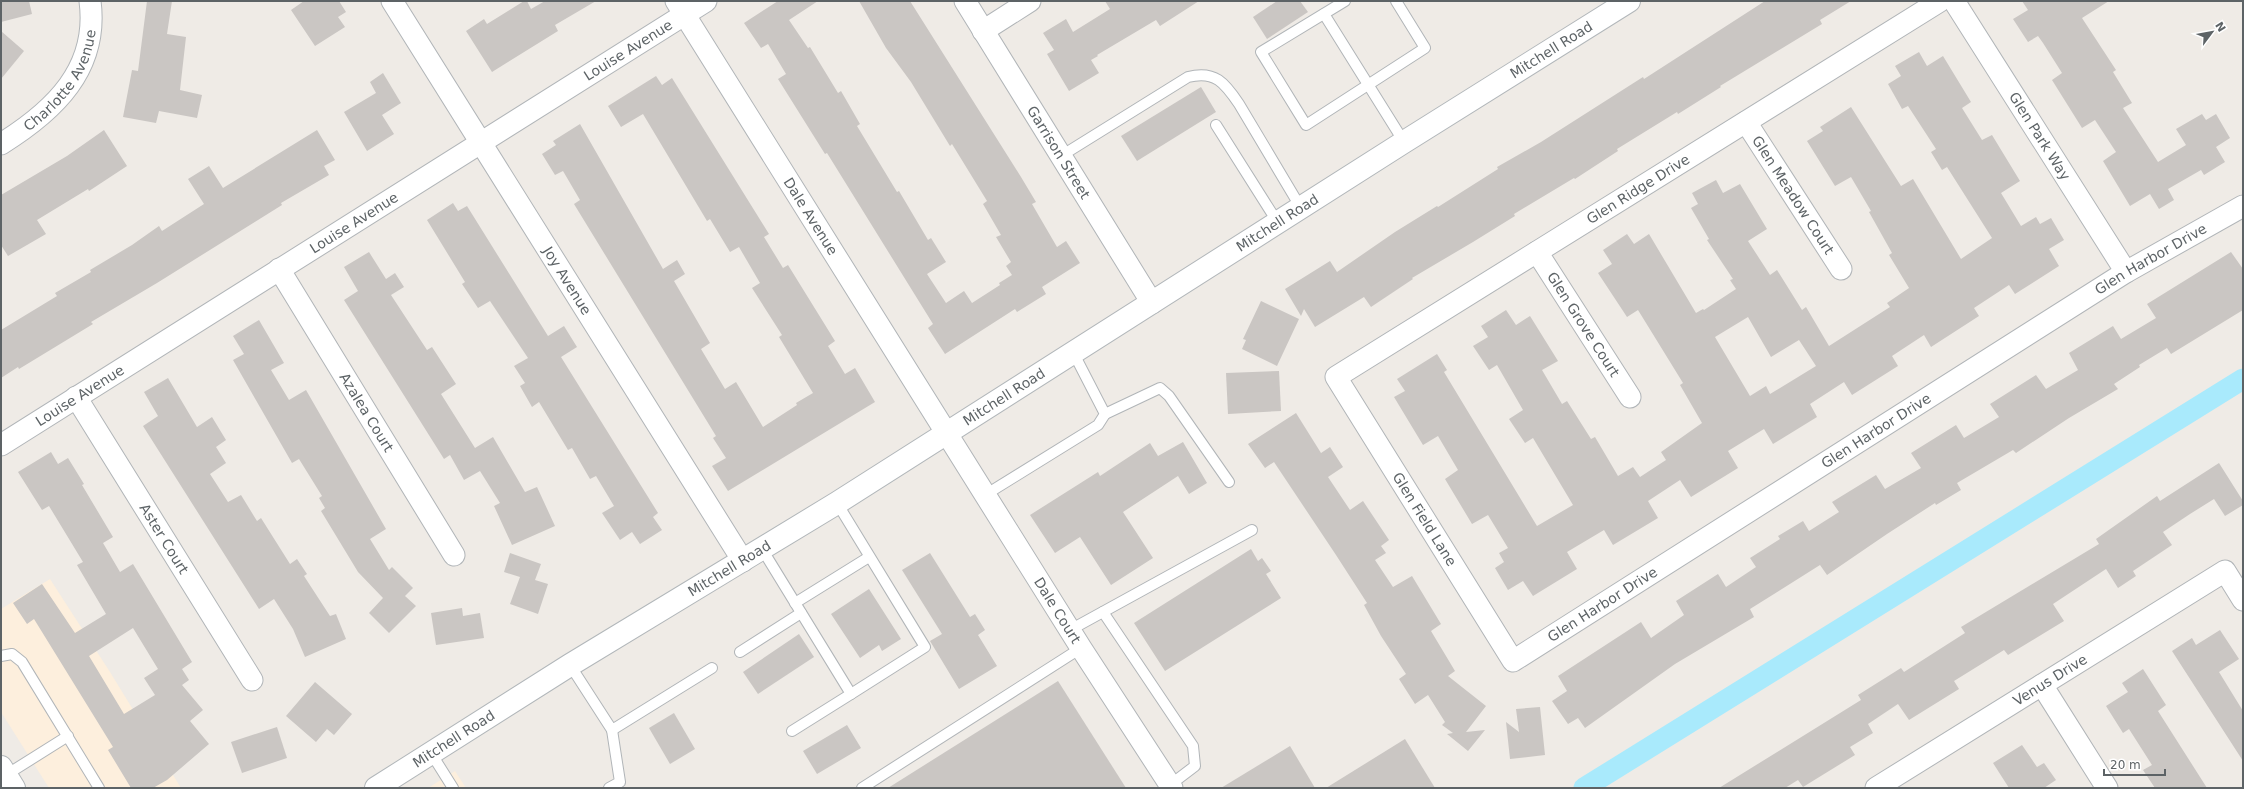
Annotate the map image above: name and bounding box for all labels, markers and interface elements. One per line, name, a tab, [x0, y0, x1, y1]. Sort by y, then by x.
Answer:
north arrow	[2192, 12, 2232, 52]
street label: Louise Avenue	[581, 16, 675, 84]
street label: Mitchell Road	[1507, 18, 1595, 81]
text: N	[2212, 20, 2228, 34]
street label: Charlotte Avenue	[20, 29, 99, 134]
street label: Glen Park Way	[2006, 89, 2074, 183]
street label: Garrison Street	[1024, 103, 1094, 202]
street label: Glen Meadow Court	[1749, 133, 1838, 258]
street label: Glen Ridge Drive	[1584, 151, 1692, 227]
street label: Dale Avenue	[781, 175, 841, 258]
street label: Louise Avenue	[307, 189, 401, 257]
street label: Mitchell Road	[1233, 191, 1321, 255]
street label: Glen Harbor Drive	[2092, 220, 2209, 298]
street label: Joy Avenue	[539, 243, 595, 318]
street label: Glen Grove Court	[1544, 269, 1623, 380]
street label: Louise Avenue	[33, 362, 127, 429]
street label: Mitchell Road	[960, 365, 1048, 429]
street label: Azalea Court	[336, 370, 397, 455]
street label: Glen Harbor Drive	[1818, 390, 1934, 471]
street label: Glen Field Lane	[1389, 469, 1460, 569]
street label: Aster Court	[136, 501, 192, 577]
street label: Mitchell Road	[685, 537, 774, 600]
street label: Glen Harbor Drive	[1545, 564, 1660, 645]
street label: Dale Court	[1031, 574, 1084, 647]
street label: Venus Drive	[2010, 651, 2090, 709]
street label: Mitchell Road	[410, 707, 498, 771]
scale bar	[2104, 751, 2165, 777]
text: 20 m	[2110, 758, 2141, 772]

